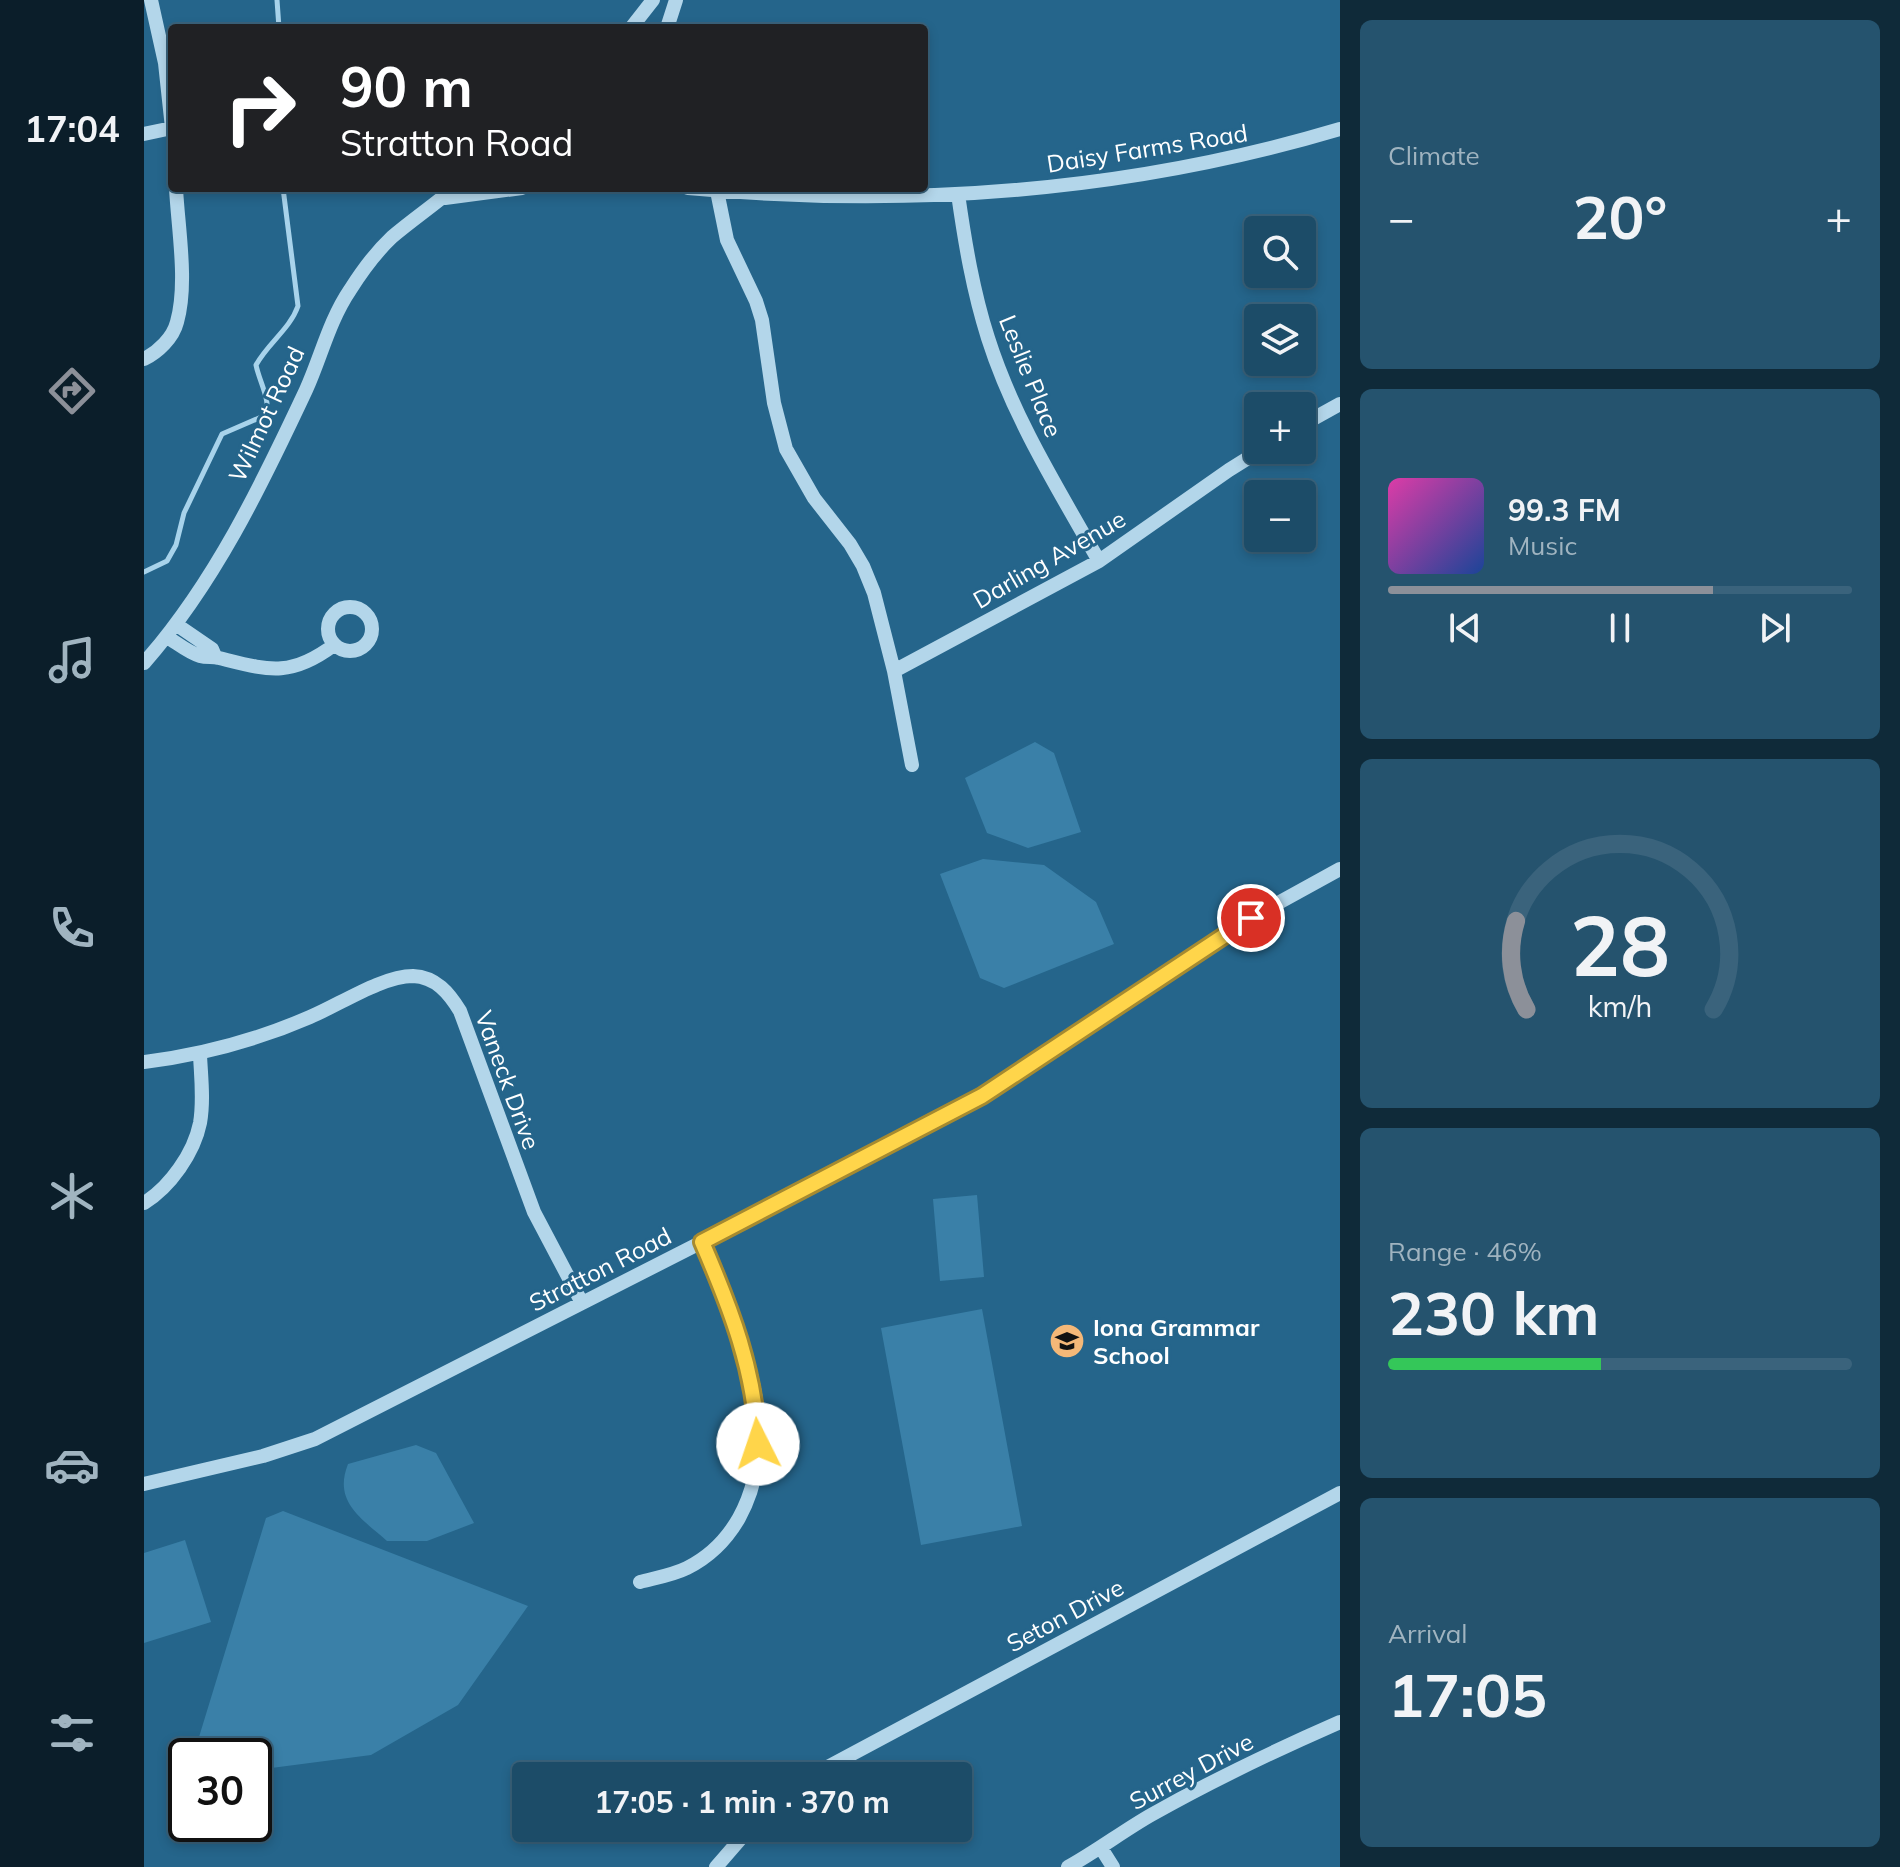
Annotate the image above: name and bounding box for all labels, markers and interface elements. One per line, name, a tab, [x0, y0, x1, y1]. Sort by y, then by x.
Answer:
text: 90 m	[340, 51, 473, 121]
icon: right	[208, 56, 312, 160]
text: 17:04	[24, 106, 120, 151]
street label: Daisy Farms Road	[1044, 117, 1250, 179]
text: Stratton Road	[340, 120, 573, 165]
text: Climate	[1388, 139, 1480, 172]
text: 20°	[1573, 179, 1667, 254]
text: −	[1388, 190, 1414, 245]
text: +	[1826, 190, 1852, 245]
map controls	[1244, 216, 1316, 552]
button: search	[1244, 216, 1316, 288]
button: layers	[1244, 304, 1316, 376]
street label: Leslie Place	[993, 311, 1069, 441]
street label: Wilmot Road	[221, 341, 311, 487]
icon: directions	[44, 363, 100, 419]
button: +	[1244, 392, 1316, 464]
button: −	[1244, 480, 1316, 552]
text: 99.3 FM	[1508, 491, 1621, 529]
street label: Darling Avenue	[968, 503, 1130, 615]
text: Music	[1508, 529, 1577, 562]
icon: previous	[1443, 606, 1487, 650]
icon: pause	[1598, 606, 1642, 650]
icon: next	[1753, 606, 1797, 650]
icon: music	[44, 632, 100, 688]
pin	[1217, 884, 1285, 952]
text: 28	[1570, 891, 1670, 996]
icon: arrive	[1229, 896, 1273, 940]
icon: phone	[44, 900, 100, 956]
text: km/h	[1588, 988, 1652, 1024]
street label: Vaneck Drive	[469, 1007, 547, 1153]
icon: climate	[44, 1168, 100, 1224]
street label: Stratton Road	[524, 1220, 676, 1318]
text: Range · 46%	[1388, 1235, 1542, 1268]
text: 230 km	[1388, 1275, 1600, 1350]
place label: Iona Grammar School	[1093, 1312, 1260, 1370]
school or university icon: Iona Grammar School	[1048, 1322, 1086, 1360]
position arrow	[716, 1402, 800, 1486]
icon: car	[44, 1437, 100, 1493]
street label: Seton Drive	[1001, 1572, 1129, 1658]
text: Arrival	[1388, 1617, 1468, 1650]
text: 17:05	[1388, 1657, 1547, 1732]
icon: filters	[44, 1705, 100, 1761]
street label: Surrey Drive	[1124, 1726, 1258, 1816]
speed limit sign: 30	[168, 1738, 272, 1842]
text: 17:05 · 1 min · 370 m	[594, 1783, 890, 1821]

